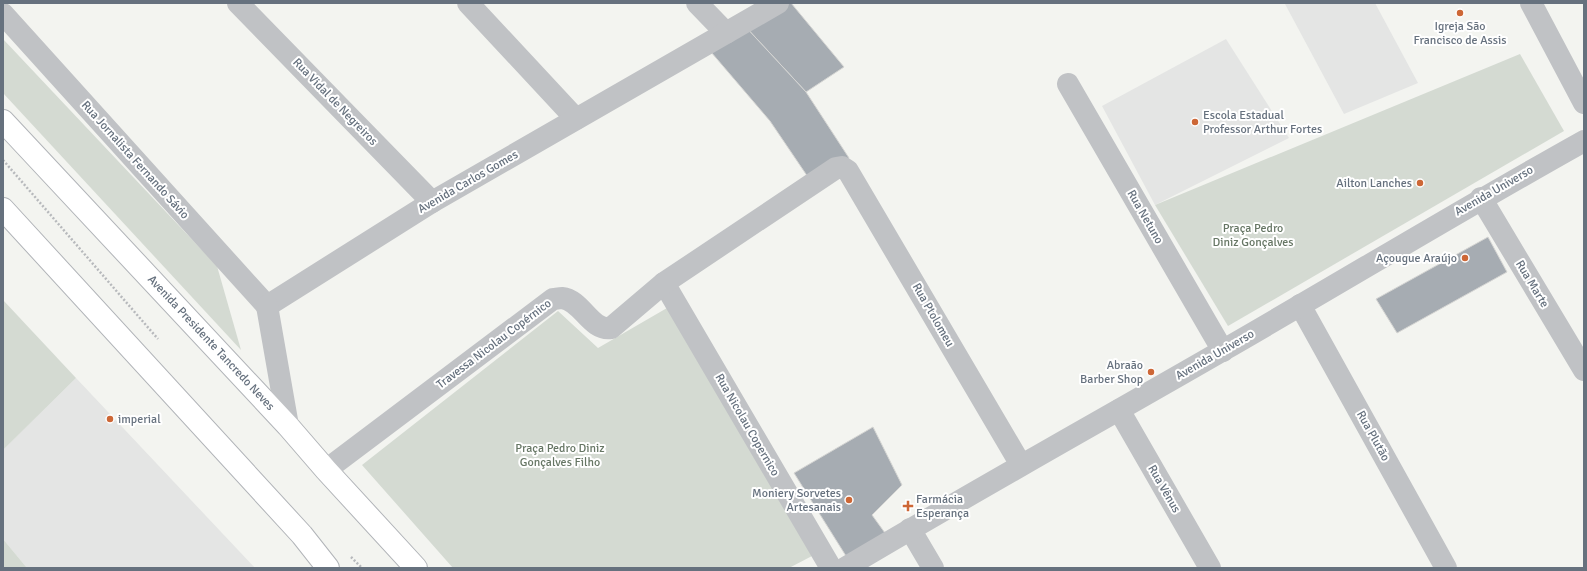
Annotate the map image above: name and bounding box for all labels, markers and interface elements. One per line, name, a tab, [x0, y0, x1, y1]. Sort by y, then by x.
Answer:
marker: Igreja São Francisco de Assis	[1455, 8, 1465, 18]
place label: Igreja São Francisco de Assis	[1413, 19, 1507, 48]
street label: Rua Vidal de Negreiros	[289, 55, 381, 149]
street label: Rua Jornalista Fernando Sávio	[78, 98, 192, 222]
place label: Escola Estadual Professor Arthur Fortes	[1203, 108, 1322, 137]
marker: Escola Estadual Professor Arthur Fortes	[1190, 117, 1200, 127]
street label: Avenida Carlos Gomes	[415, 147, 521, 217]
street label: Avenida Universo	[1452, 162, 1536, 220]
place label: Ailton Lanches	[1336, 176, 1412, 191]
marker: Ailton Lanches	[1415, 178, 1425, 188]
street label: Rua Netuno	[1124, 187, 1166, 247]
park label: Praça Pedro Diniz Gonçalves	[1212, 221, 1294, 250]
place label: Açougue Araújo	[1376, 251, 1457, 266]
marker: Açougue Araújo	[1460, 253, 1470, 263]
street label: Rua Marte	[1512, 258, 1552, 310]
street label: Avenida Presidente Tancredo Neves	[144, 272, 278, 414]
street label: Rua Ptolomeu	[909, 280, 957, 350]
street label: Travessa Nicolau Copérnico	[434, 296, 554, 392]
street label: Avenida Universo	[1173, 326, 1257, 384]
place label: Abraão Barber Shop	[1080, 358, 1143, 387]
marker: Abraão Barber Shop	[1146, 367, 1156, 377]
street label: Rua Nicolau Copernico	[711, 371, 783, 479]
street label: Rua Plutão	[1353, 408, 1393, 464]
place label: imperial	[118, 412, 161, 427]
marker: imperial	[105, 414, 115, 424]
park label: Praça Pedro Diniz Gonçalves Filho	[515, 441, 605, 470]
street label: Rua Vênus	[1144, 462, 1184, 516]
place label: Moniery Sorvetes Artesanais	[752, 486, 841, 515]
place label: Farmácia Esperança	[916, 492, 969, 521]
marker: Moniery Sorvetes Artesanais	[844, 495, 854, 505]
marker: Farmácia Esperança	[903, 501, 913, 511]

